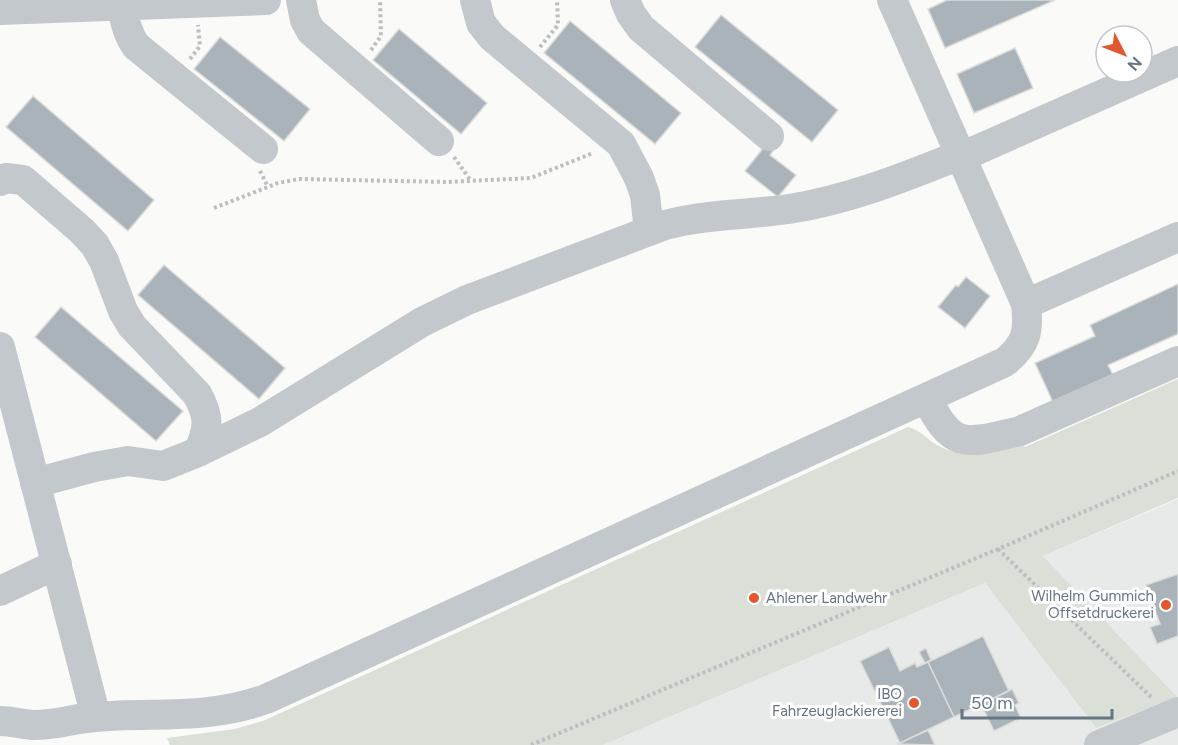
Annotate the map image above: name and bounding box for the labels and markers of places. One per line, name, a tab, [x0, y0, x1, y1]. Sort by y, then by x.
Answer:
place label: Wilhelm Gummich Offsetdruckerei	[1031, 587, 1154, 622]
place label: Ahlener Landwehr	[766, 589, 887, 607]
marker: Ahlener Landwehr	[747, 591, 761, 605]
marker: Wilhelm Gummich Offsetdruckerei	[1159, 598, 1173, 612]
place label: IBO Fahrzeuglackiererei	[772, 685, 902, 720]
marker: IBO Fahrzeuglackiererei	[907, 696, 921, 710]

